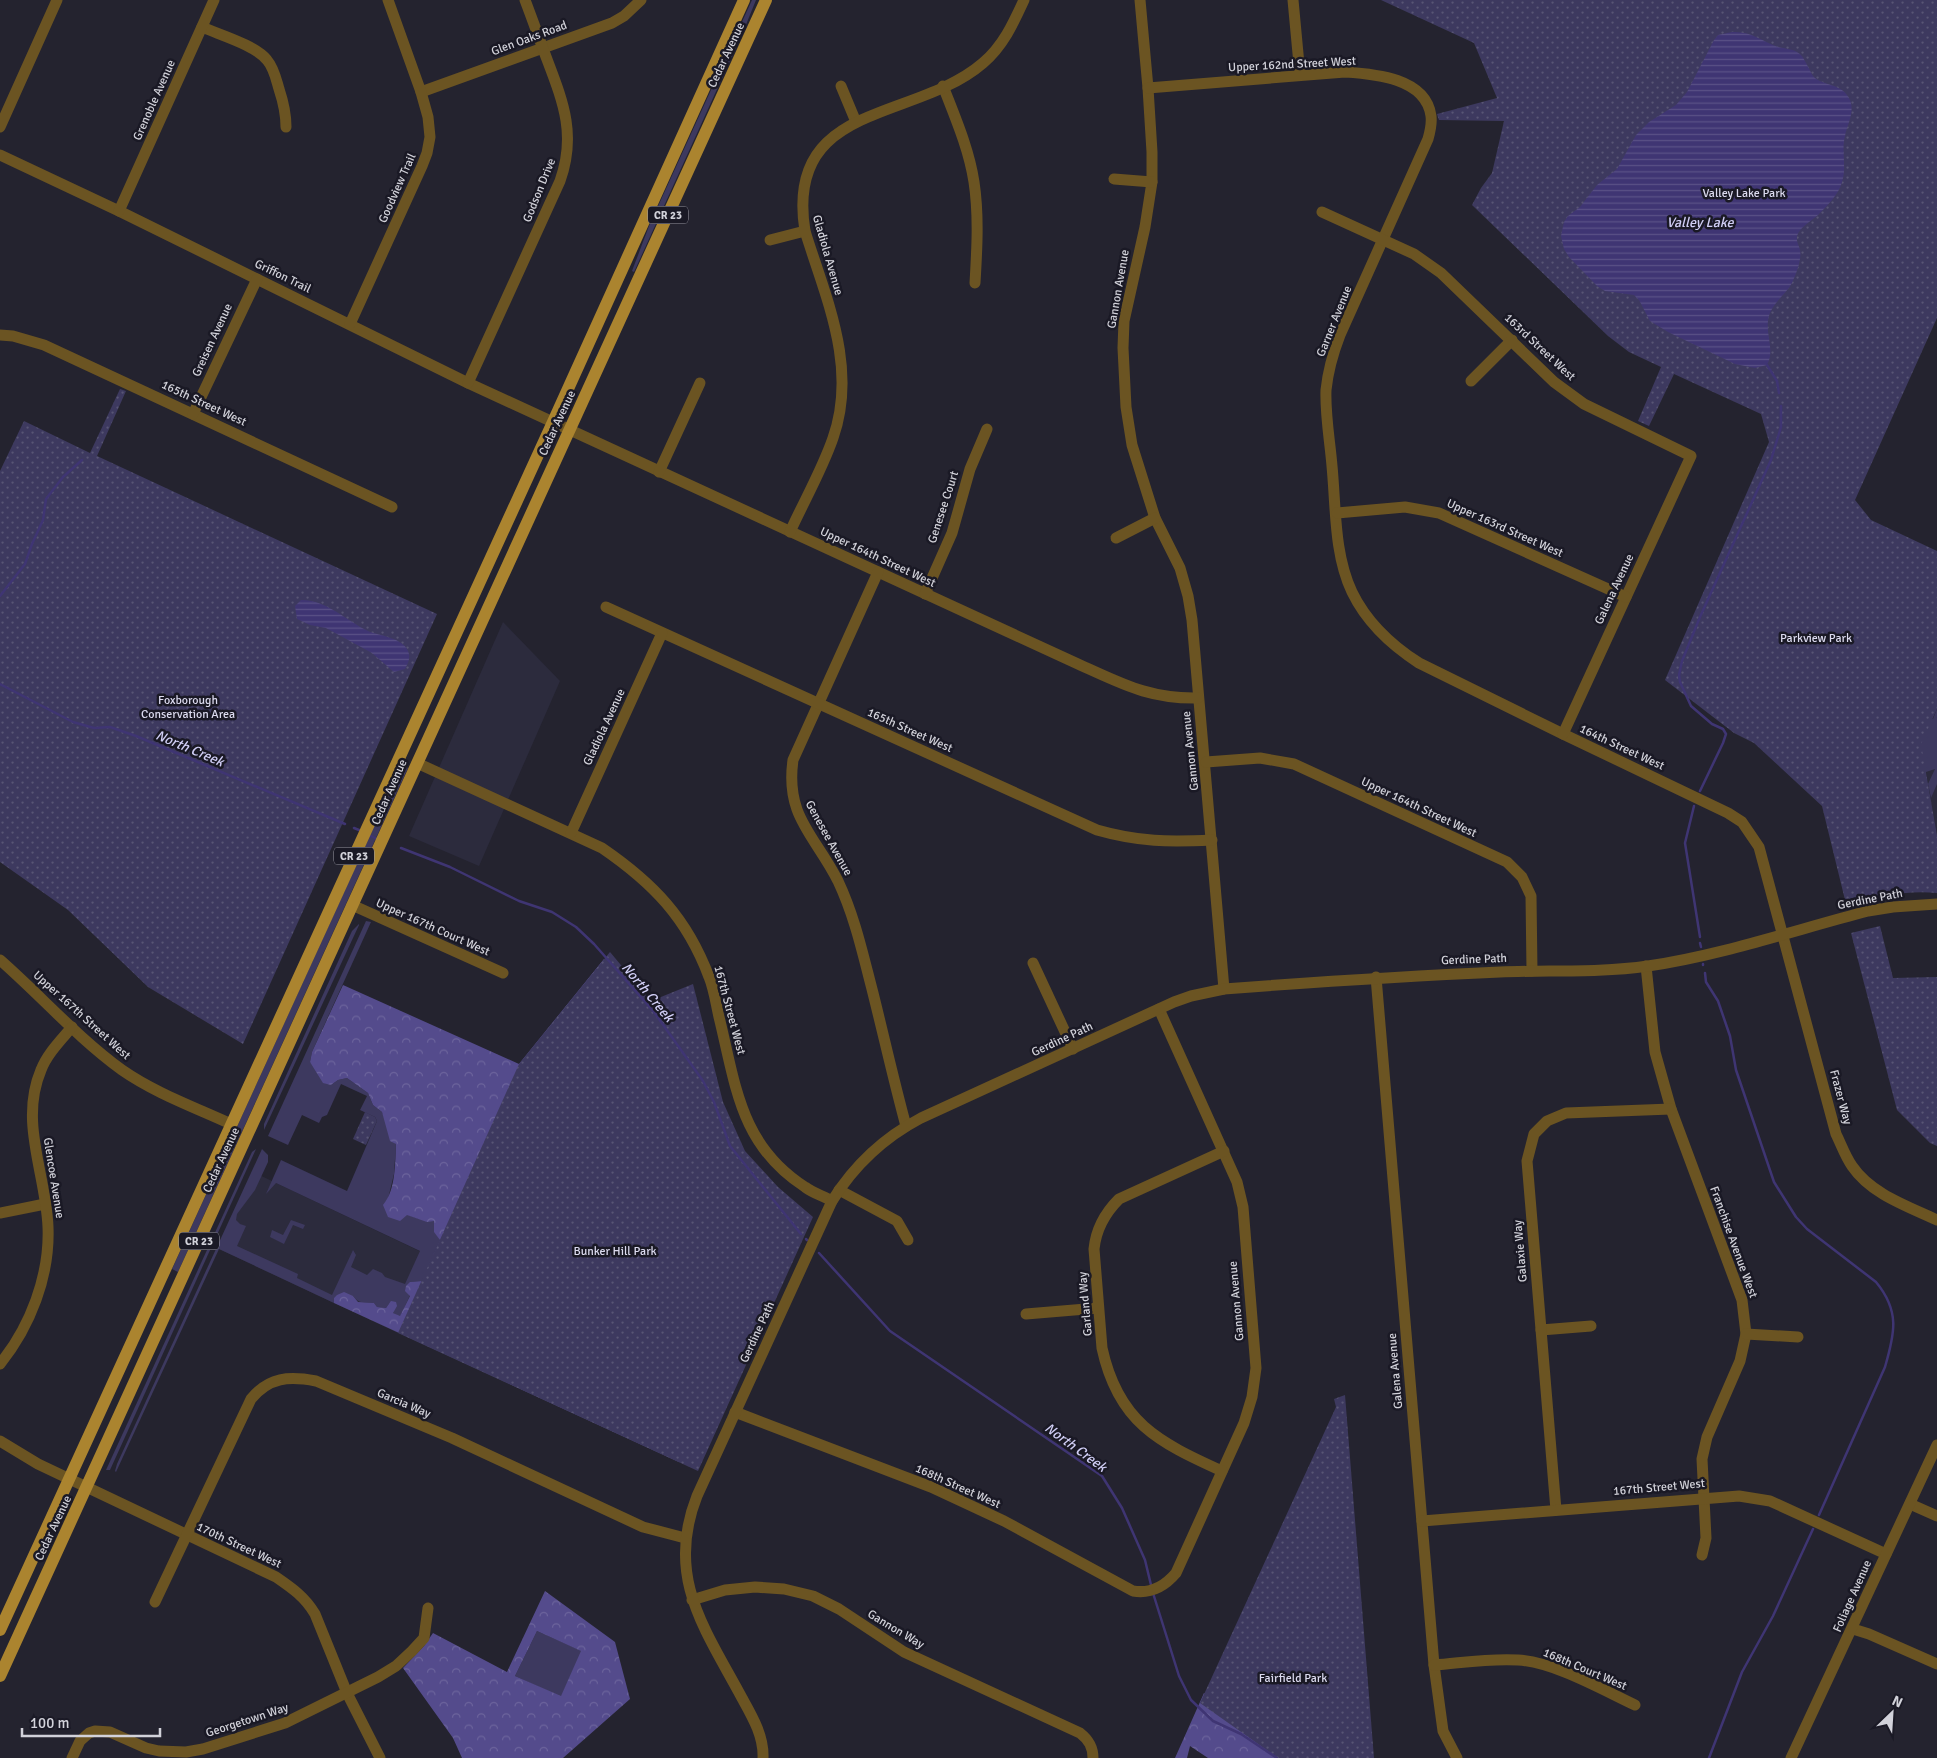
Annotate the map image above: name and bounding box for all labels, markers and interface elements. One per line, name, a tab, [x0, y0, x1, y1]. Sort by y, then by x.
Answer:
street label: Glen Oaks Road	[489, 18, 569, 59]
street label: Cedar Avenue	[705, 20, 748, 90]
street label: Upper 162nd Street West	[1228, 54, 1356, 75]
street label: Grenoble Avenue	[130, 58, 179, 143]
street label: Goodview Trail	[375, 151, 420, 225]
street label: Godson Drive	[520, 156, 559, 224]
park label: Valley Lake Park	[1702, 186, 1786, 201]
road number: CR 23	[648, 206, 688, 224]
street label: Gladiola Avenue	[809, 213, 846, 297]
water label: Valley Lake	[1667, 214, 1734, 231]
street label: Gannon Avenue	[1104, 248, 1133, 330]
street label: Griffon Trail	[252, 256, 314, 297]
street label: Garner Avenue	[1313, 283, 1356, 359]
street label: Greisen Avenue	[189, 301, 236, 379]
street label: 163rd Street West	[1501, 311, 1578, 384]
street label: 165th Street West	[159, 377, 249, 430]
street label: Cedar Avenue	[536, 388, 579, 458]
street label: Genesee Court	[925, 469, 962, 545]
street label: Upper 163rd Street West	[1444, 496, 1565, 561]
street label: Upper 164th Street West	[818, 524, 938, 591]
street label: Galena Avenue	[1592, 552, 1637, 627]
park label: Parkview Park	[1780, 631, 1852, 646]
street label: Gladiola Avenue	[580, 686, 629, 768]
park label: Foxborough Conservation Area	[141, 693, 235, 722]
street label: 165th Street West	[865, 705, 955, 756]
street label: Gannon Avenue	[1179, 710, 1202, 791]
street label: 164th Street West	[1577, 721, 1667, 774]
water label: North Creek	[153, 727, 228, 771]
street label: Cedar Avenue	[368, 757, 411, 827]
street label: Upper 164th Street West	[1359, 774, 1479, 841]
street label: Genesee Avenue	[802, 798, 855, 878]
road number: CR 23	[334, 848, 374, 864]
street label: Gerdine Path	[1836, 886, 1904, 913]
street label: Upper 167th Court West	[373, 896, 492, 959]
street label: Gerdine Path	[1441, 951, 1507, 968]
water label: North Creek	[618, 959, 679, 1027]
street label: 167th Street West	[710, 964, 749, 1056]
street label: Upper 167th Street West	[30, 968, 133, 1063]
street label: Gerdine Path	[1029, 1019, 1095, 1060]
street label: Frazer Way	[1826, 1068, 1855, 1126]
street label: Cedar Avenue	[200, 1125, 243, 1195]
street label: Glencoe Avenue	[40, 1137, 67, 1220]
street label: Franchise Avenue West	[1706, 1184, 1761, 1300]
street label: Galaxie Way	[1510, 1219, 1531, 1283]
road number: CR 23	[179, 1232, 219, 1250]
park label: Bunker Hill Park	[573, 1244, 657, 1259]
street label: Gannon Avenue	[1226, 1261, 1247, 1341]
street label: Garland Way	[1075, 1271, 1096, 1337]
street label: Gerdine Path	[737, 1299, 778, 1365]
street label: Galena Avenue	[1385, 1332, 1406, 1409]
street label: Garcia Way	[375, 1385, 433, 1422]
water label: North Creek	[1041, 1419, 1112, 1477]
street label: 168th Street West	[913, 1461, 1003, 1512]
street label: 167th Street West	[1613, 1476, 1705, 1499]
street label: Cedar Avenue	[32, 1493, 75, 1563]
street label: 170th Street West	[194, 1519, 284, 1572]
street label: Foliage Avenue	[1830, 1558, 1875, 1635]
street label: Gannon Way	[865, 1607, 927, 1652]
street label: 168th Court West	[1541, 1645, 1629, 1694]
park label: Fairfield Park	[1259, 1671, 1327, 1686]
north arrow	[1867, 1688, 1917, 1738]
text: N	[1889, 1692, 1905, 1711]
street label: Georgetown Way	[204, 1700, 291, 1741]
scale bar	[22, 1706, 160, 1738]
text: 100 m	[30, 1714, 70, 1732]

